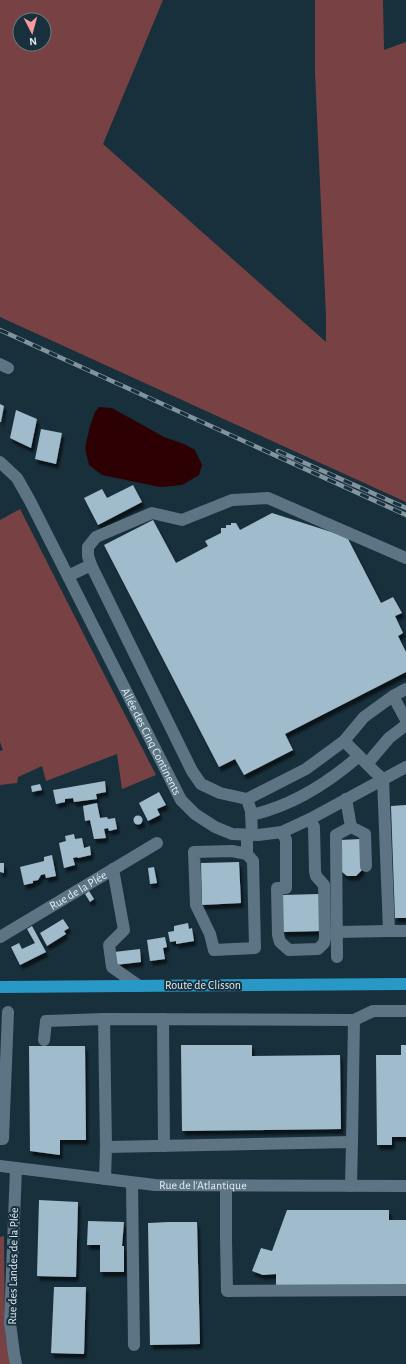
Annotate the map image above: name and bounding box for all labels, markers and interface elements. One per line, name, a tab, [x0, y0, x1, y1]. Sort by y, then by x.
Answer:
north arrow	[12, 12, 52, 52]
text: N	[29, 36, 37, 47]
street label: Allée des Cinq Continents	[119, 686, 183, 797]
street label: Rue de la Plée	[47, 869, 109, 912]
street label: Route de Clisson	[165, 979, 241, 991]
street label: Rue de l'Atlantique	[159, 1179, 247, 1191]
street label: Rue des Landes de la Plée	[6, 1207, 20, 1325]

